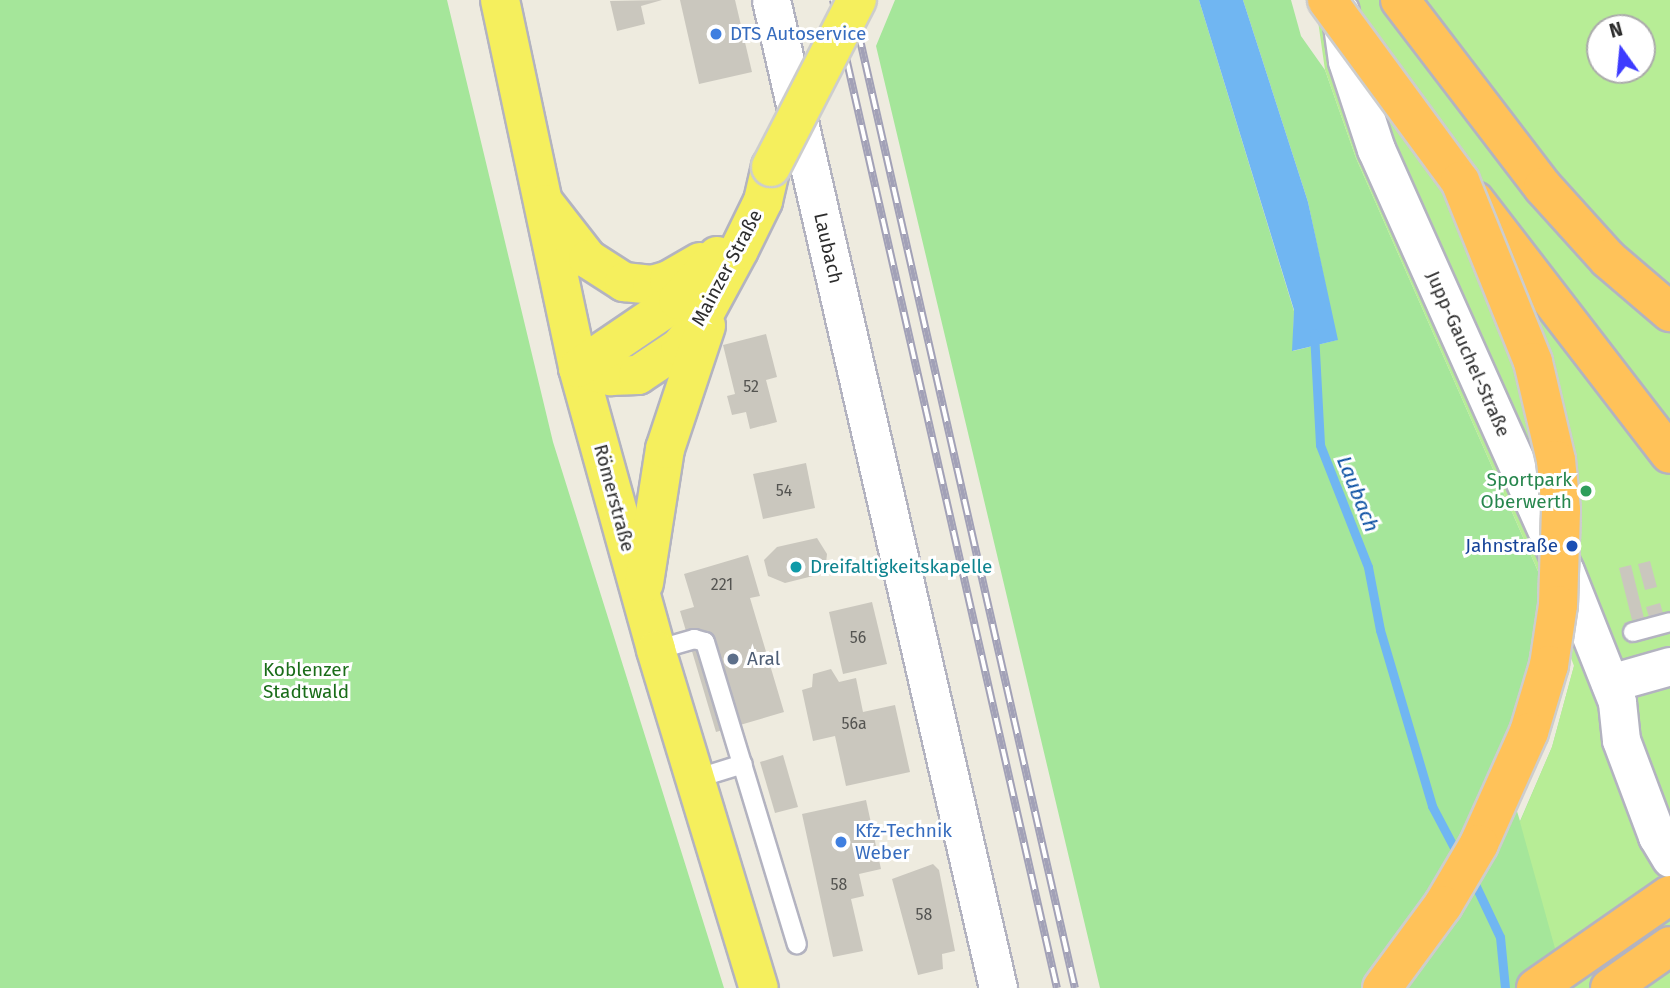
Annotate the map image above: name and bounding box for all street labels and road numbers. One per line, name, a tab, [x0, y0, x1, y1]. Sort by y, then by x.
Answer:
street label: Mainzer Straße	[687, 206, 767, 330]
street label: Laubach	[809, 210, 847, 286]
street label: Jupp-Gauchel-Straße	[1421, 268, 1515, 440]
street label: Römerstraße	[589, 442, 639, 554]

